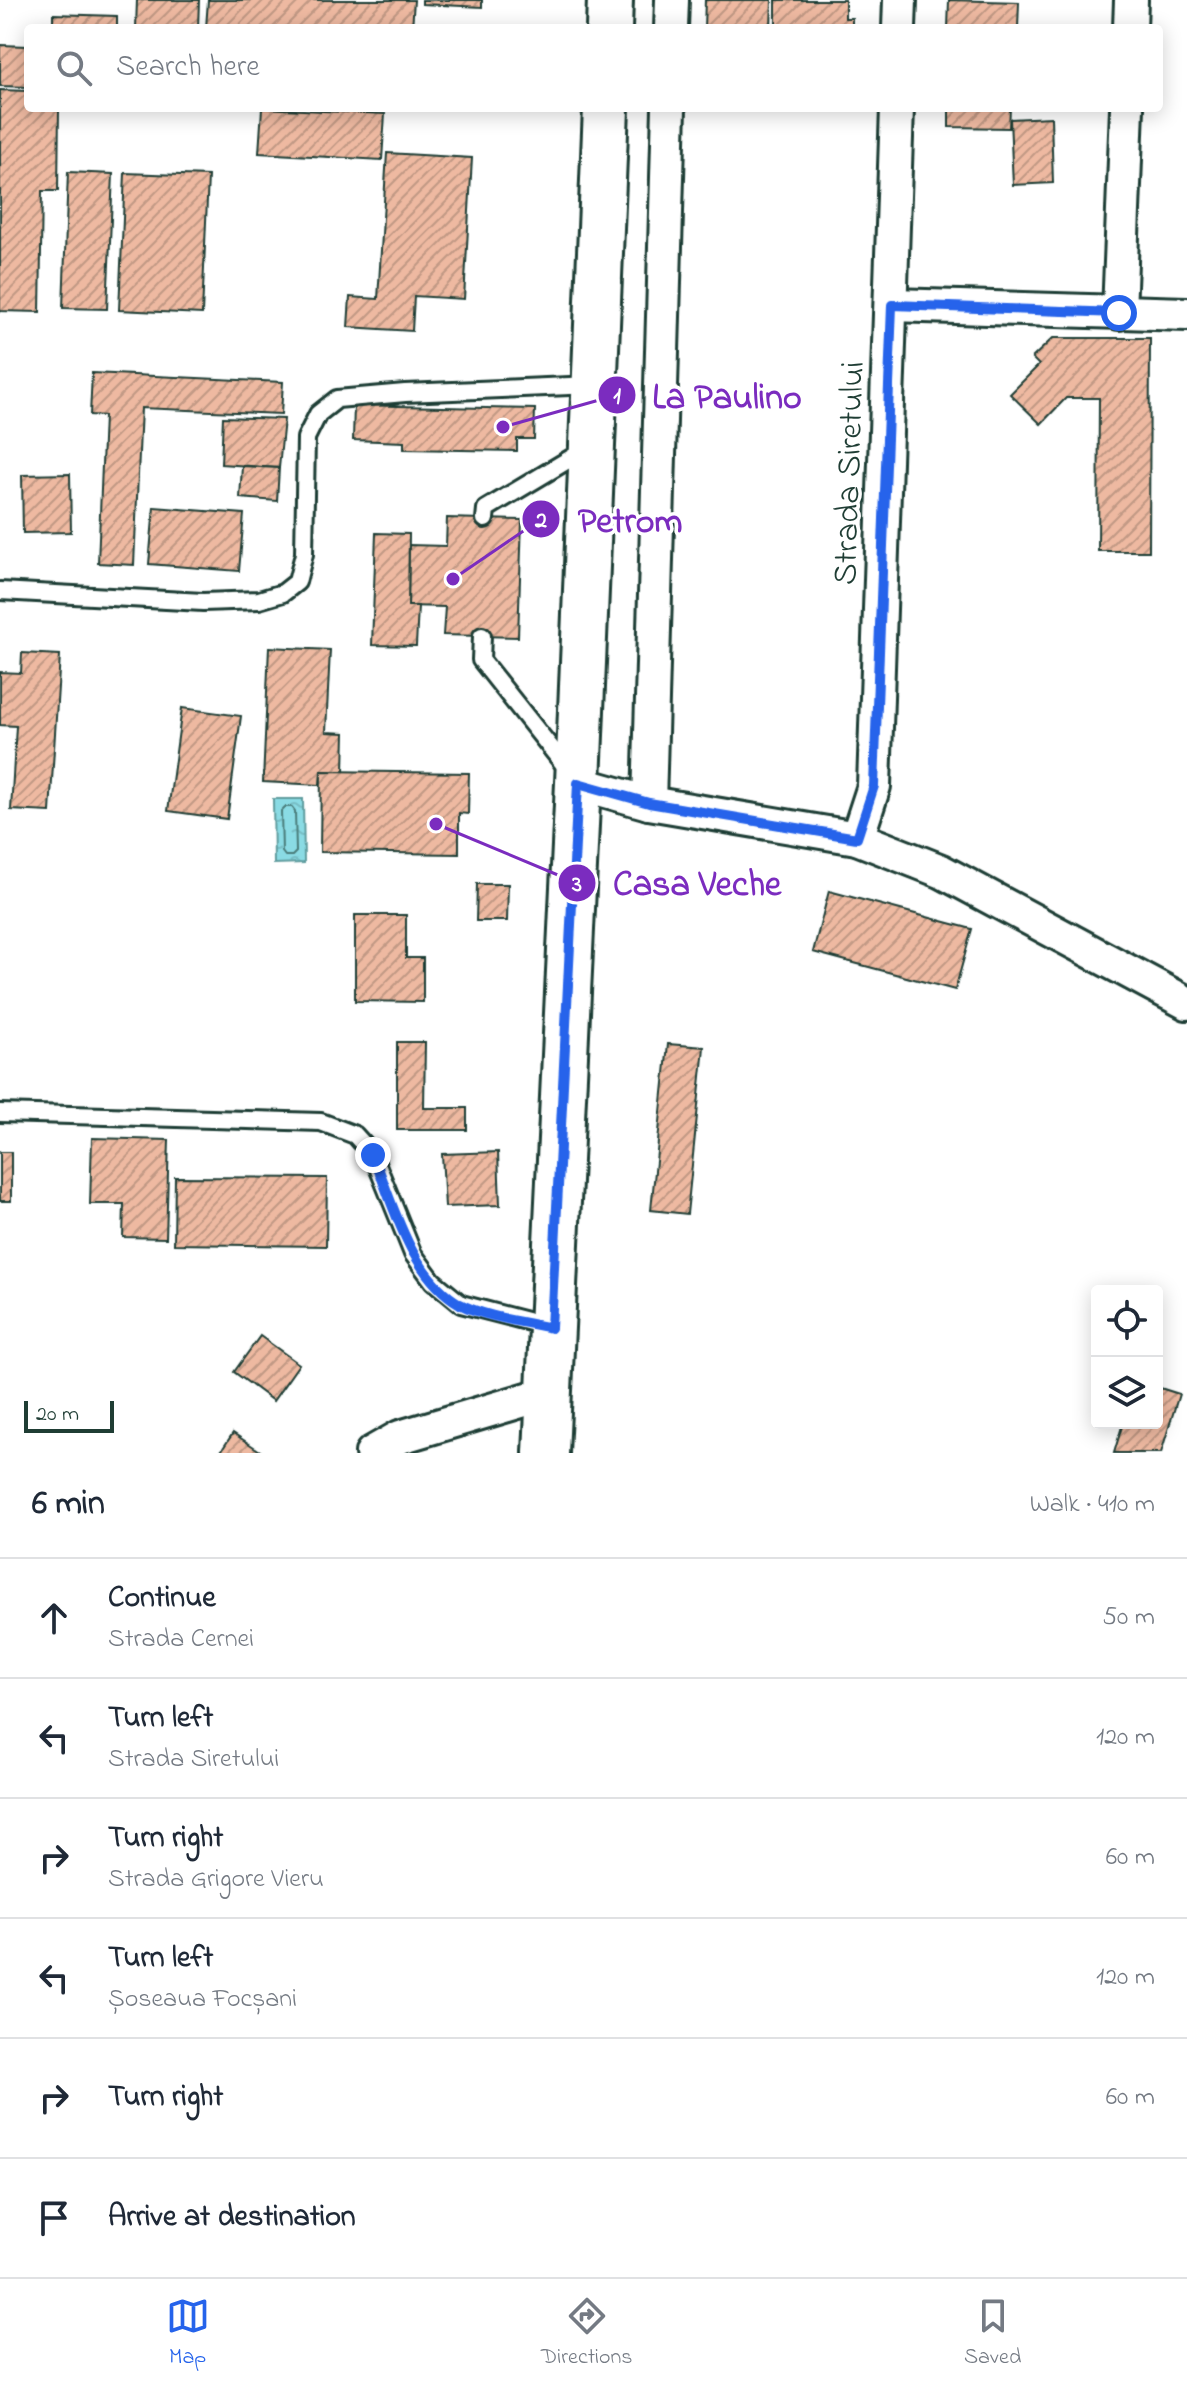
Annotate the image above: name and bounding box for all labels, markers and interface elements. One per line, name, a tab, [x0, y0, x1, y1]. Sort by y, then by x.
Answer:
search box	[24, 24, 1163, 112]
icon: search	[52, 46, 96, 90]
text: Search here	[116, 46, 260, 90]
route start	[1101, 295, 1137, 331]
street label: Strada Siretului	[822, 360, 880, 586]
callout: La Paulino	[597, 365, 818, 425]
text: La Paulino	[652, 373, 802, 426]
text: 1	[613, 380, 621, 415]
callout: Petrom	[521, 489, 698, 549]
text: Petrom	[578, 497, 682, 550]
text: 2	[534, 504, 547, 539]
callout: Casa Veche	[557, 853, 797, 913]
text: Casa Veche	[613, 860, 782, 913]
text: 3	[571, 868, 582, 903]
route end	[355, 1137, 391, 1173]
map controls	[1091, 1285, 1163, 1429]
button: locate	[1091, 1285, 1163, 1357]
button: layers	[1091, 1357, 1163, 1429]
scale bar	[24, 1397, 114, 1433]
text: 20 m	[36, 1399, 79, 1431]
text: 6 min	[32, 1480, 105, 1530]
text: Walk · 410 m	[1030, 1486, 1155, 1524]
text: Continue	[108, 1577, 216, 1621]
icon: ahead	[32, 1596, 76, 1640]
text: 50 m	[1102, 1599, 1155, 1637]
text: Strada Cernei	[108, 1621, 254, 1659]
text: Turn left	[108, 1697, 213, 1741]
icon: left	[32, 1716, 76, 1760]
text: 120 m	[1096, 1719, 1155, 1757]
text: Strada Siretului	[108, 1741, 279, 1779]
text: Turn right	[108, 1817, 223, 1861]
icon: right	[32, 1836, 76, 1880]
text: 60 m	[1106, 1839, 1155, 1877]
text: Strada Grigore Vieru	[108, 1861, 324, 1899]
text: Turn left	[108, 1937, 213, 1981]
icon: left	[32, 1956, 76, 2000]
text: 120 m	[1096, 1959, 1155, 1997]
text: Șoseaua Focșani	[108, 1981, 297, 2019]
icon: right	[32, 2076, 76, 2120]
text: Turn right	[108, 2076, 223, 2120]
text: 60 m	[1106, 2079, 1155, 2117]
icon: arrive	[32, 2196, 76, 2240]
text: Arrive at destination	[108, 2196, 356, 2240]
tab: Map	[166, 2294, 210, 2374]
tab: Directions	[541, 2294, 633, 2374]
tab: Saved	[964, 2294, 1021, 2374]

